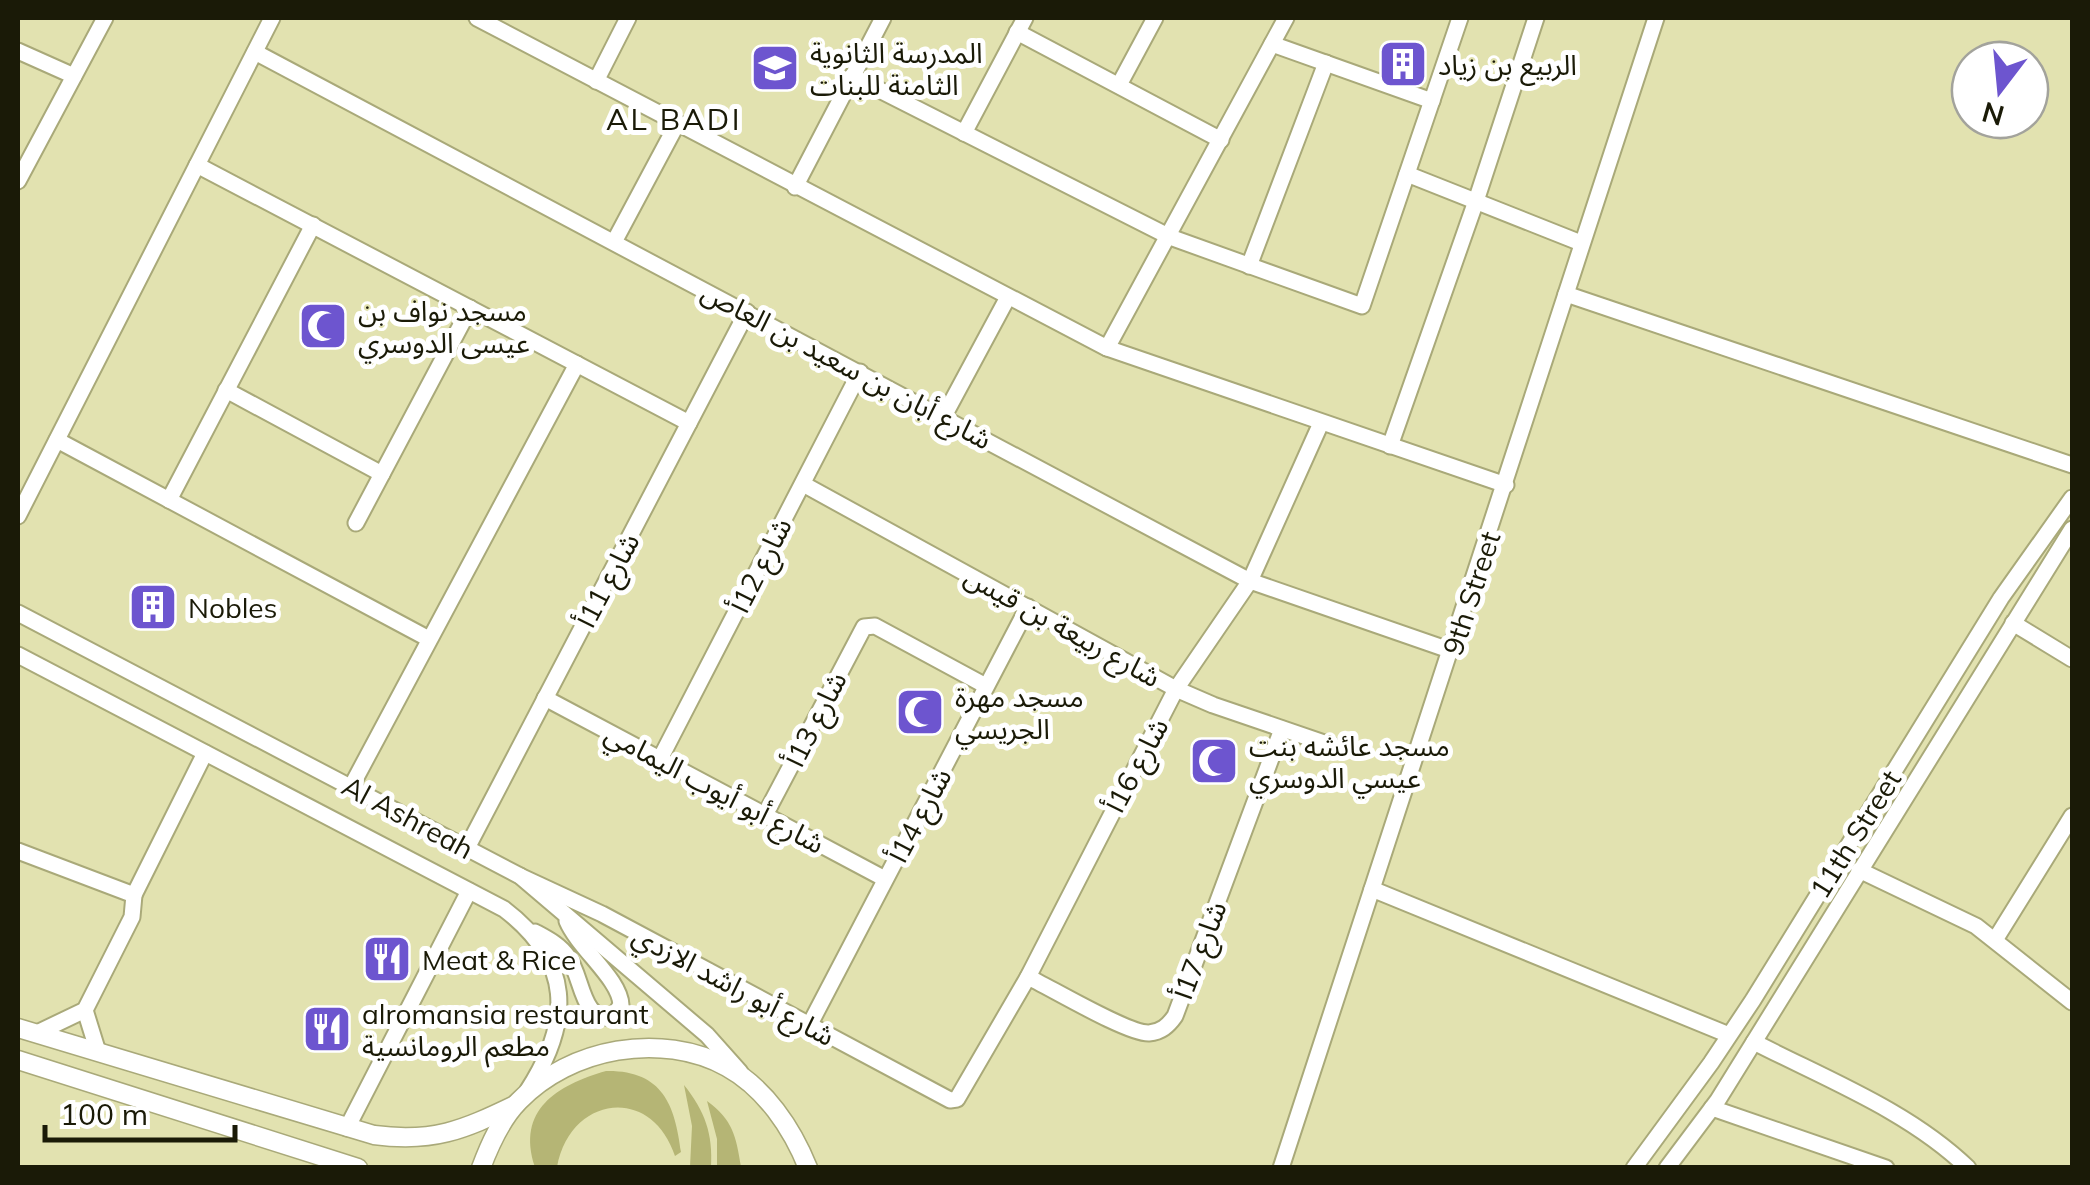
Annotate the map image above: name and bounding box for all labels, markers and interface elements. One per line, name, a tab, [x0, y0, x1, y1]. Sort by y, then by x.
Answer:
place label: المدرسة الثانوية الثامنة للبنات	[810, 35, 983, 102]
building icon: الربيع بن زياد	[1377, 38, 1429, 90]
north arrow	[1950, 40, 2050, 140]
school or university icon: المدرسة الثانوية الثامنة للبنات	[749, 42, 801, 94]
place label: الربيع بن زياد	[1438, 47, 1577, 86]
text: N	[1978, 95, 2008, 134]
district label: AL BADI	[606, 100, 742, 138]
street label: شارع أبان بن سعيد بن العاص	[694, 274, 998, 460]
place label: مسجد نواف بن عيسى الدوسري	[358, 293, 530, 364]
mosque icon: مسجد نواف بن عيسى الدوسري	[297, 300, 349, 352]
street label: شارع 12أ	[721, 512, 802, 621]
street label: شارع 11أ	[567, 527, 650, 636]
street label: 9th Street	[1435, 527, 1507, 659]
street label: شارع ربيعة بن قيس	[957, 558, 1167, 698]
building icon: Nobles	[127, 581, 179, 633]
place label: Nobles	[188, 590, 278, 625]
street label: شارع 13أ	[776, 666, 857, 775]
place label: مسجد مهرة الجريسي	[955, 679, 1084, 750]
mosque icon: مسجد مهرة الجريسي	[894, 686, 946, 738]
street label: شارع 16أ	[1096, 712, 1179, 821]
street label: شارع أبو أيوب اليمامي	[597, 715, 831, 865]
place label: مسجد عائشه بنت عيسي الدوسري	[1249, 728, 1450, 799]
mosque icon: مسجد عائشه بنت عيسي الدوسري	[1188, 735, 1240, 787]
street label: شارع 14أ	[879, 762, 962, 871]
street label: 11th Street	[1802, 763, 1908, 905]
street label: Al Ashreah	[336, 768, 480, 866]
street label: شارع 17أ	[1164, 896, 1237, 1006]
street label: شارع أبو راشد الازدي	[625, 917, 841, 1057]
restaurant icon: Meat & Rice	[361, 933, 413, 985]
place label: Meat & Rice	[422, 942, 576, 977]
place label: alromansia restaurant مطعم الرومانسية	[362, 996, 649, 1068]
restaurant icon: alromansia restaurant مطعم الرومانسية	[301, 1003, 353, 1055]
scale bar	[45, 1080, 235, 1142]
text: 100 m	[60, 1095, 148, 1133]

